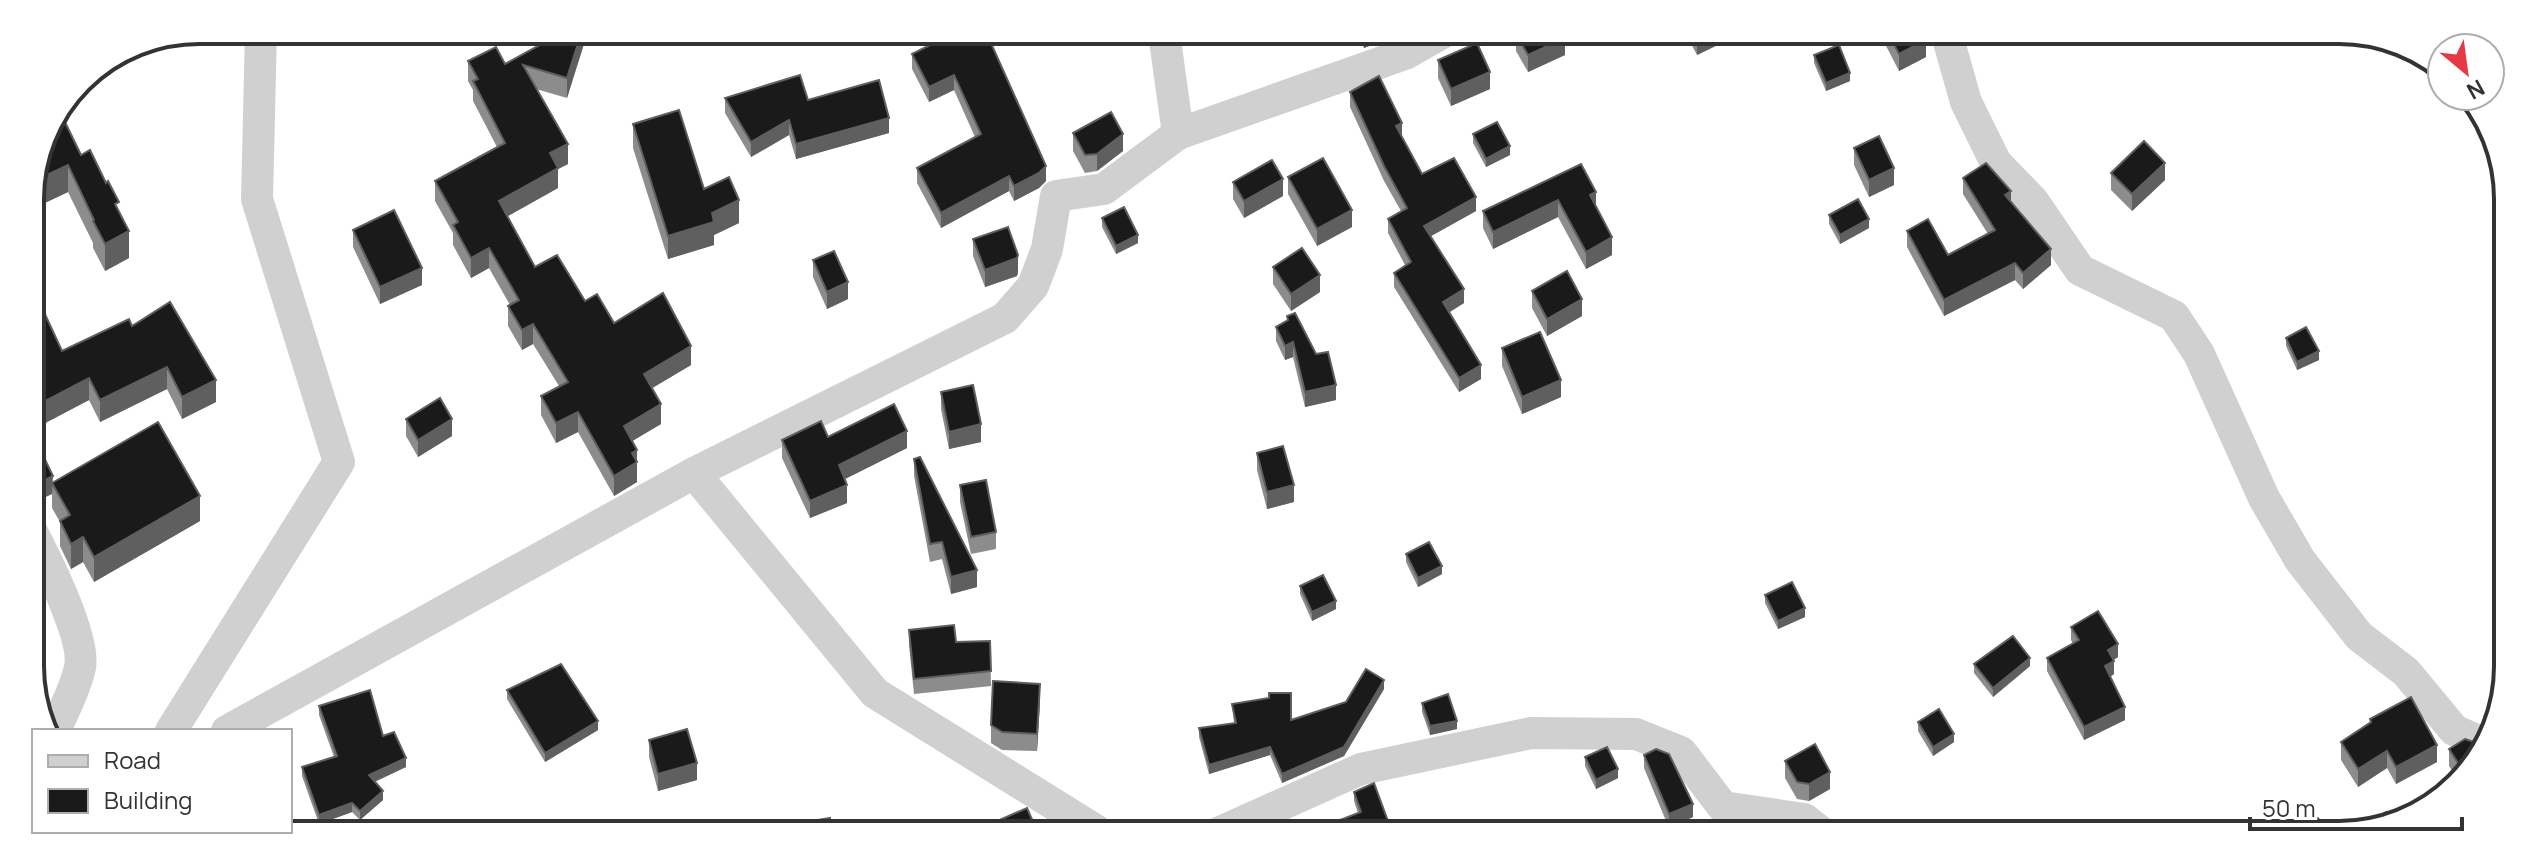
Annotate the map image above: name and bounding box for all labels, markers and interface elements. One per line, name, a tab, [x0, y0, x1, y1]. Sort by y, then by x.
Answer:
north arrow	[2426, 32, 2506, 112]
text: N	[2462, 73, 2490, 106]
legend	[32, 729, 292, 833]
text: Road	[104, 743, 161, 776]
scale bar	[2250, 781, 2462, 831]
text: Building	[104, 783, 192, 816]
text: 50 m	[2262, 791, 2316, 824]

